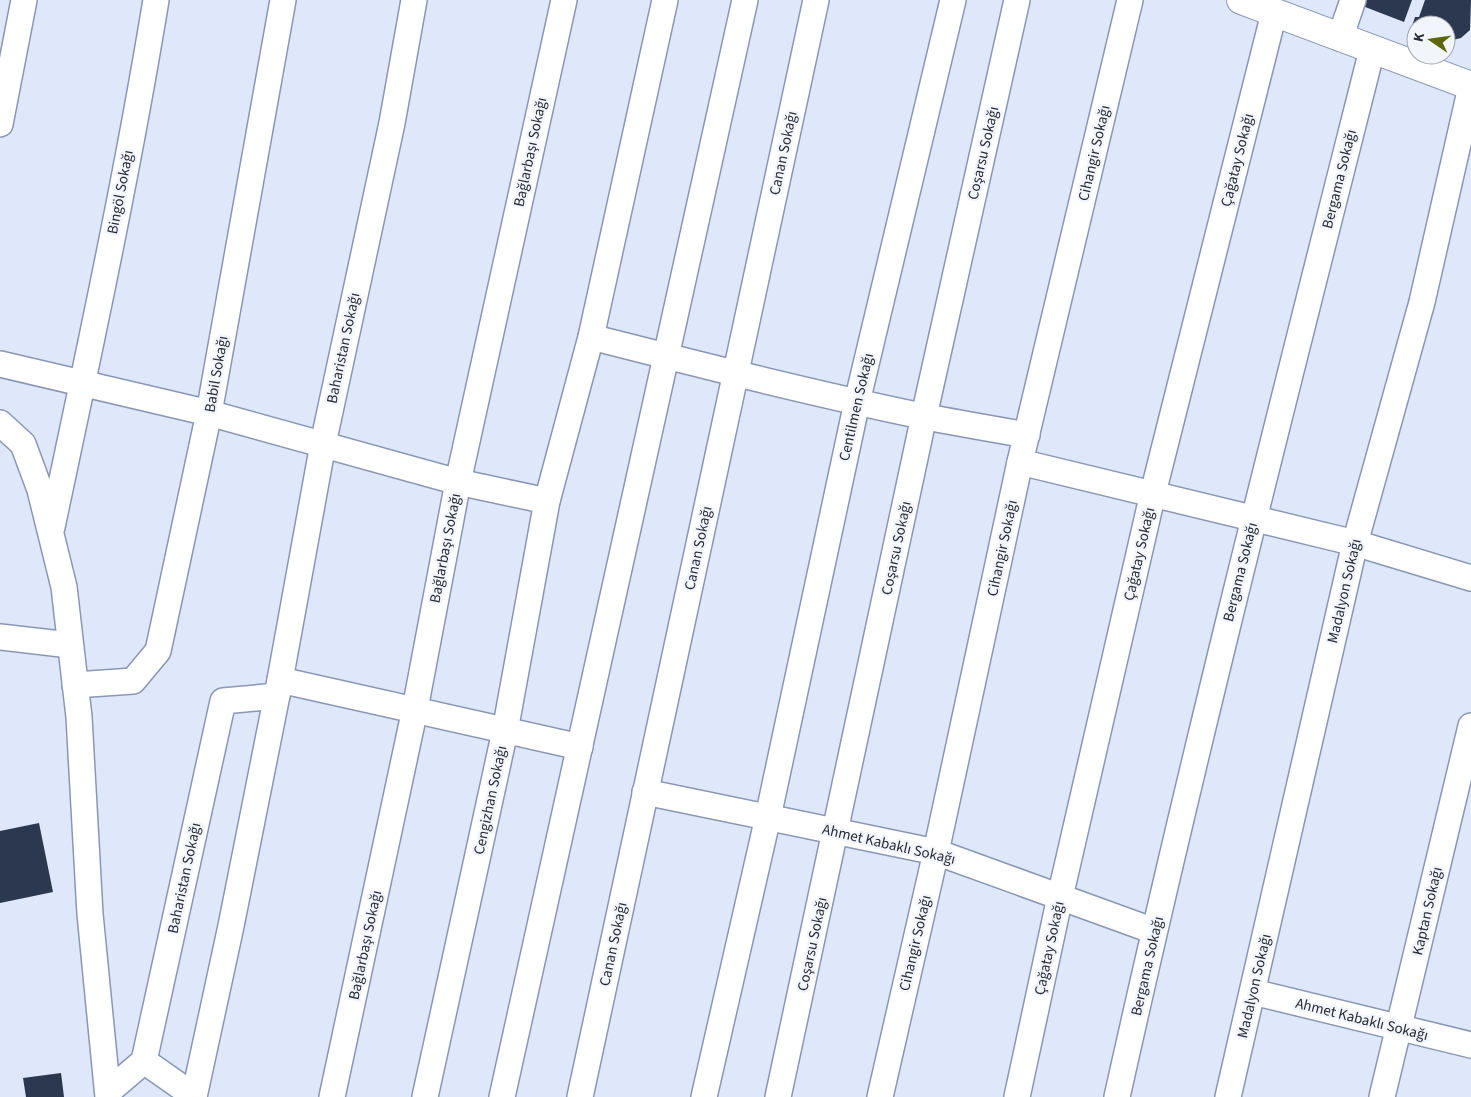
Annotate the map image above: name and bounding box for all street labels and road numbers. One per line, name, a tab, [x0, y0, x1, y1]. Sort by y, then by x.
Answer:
street label: Bağlarbaşı Sokağı	[509, 95, 552, 209]
street label: Cihangir Sokağı	[1073, 103, 1116, 203]
street label: Coşarsu Sokağı	[963, 104, 1004, 202]
street label: Canan Sokağı	[764, 109, 803, 197]
street label: Çağatay Sokağı	[1216, 111, 1259, 209]
street label: Bergama Sokağı	[1317, 127, 1362, 231]
street label: Bingöl Sokağı	[102, 148, 139, 236]
street label: Baharistan Sokağı	[321, 291, 365, 405]
street label: Babil Sokağı	[199, 334, 234, 414]
street label: Centilmen Sokağı	[834, 351, 879, 463]
street label: Bağlarbaşı Sokağı	[425, 491, 466, 605]
street label: Cihangir Sokağı	[982, 498, 1023, 598]
street label: Coşarsu Sokağı	[876, 499, 917, 597]
street label: Canan Sokağı	[679, 504, 718, 592]
street label: Çağatay Sokağı	[1119, 505, 1160, 603]
street label: Bergama Sokağı	[1218, 520, 1263, 624]
street label: Madalyon Sokağı	[1322, 537, 1367, 645]
street label: Cengizhan Sokağı	[469, 744, 512, 857]
street label: Ahmet Kabaklı Sokağı	[820, 819, 958, 870]
street label: Baharistan Sokağı	[162, 821, 206, 935]
street label: Kaptan Sokağı	[1407, 865, 1448, 957]
street label: Bağlarbaşı Sokağı	[344, 888, 387, 1002]
street label: Cihangir Sokağı	[894, 893, 937, 993]
street label: Coşarsu Sokağı	[792, 895, 833, 993]
street label: Çağatay Sokağı	[1029, 899, 1070, 997]
street label: Canan Sokağı	[594, 900, 633, 988]
street label: Bergama Sokağı	[1126, 914, 1169, 1018]
street label: Madalyon Sokağı	[1232, 932, 1277, 1040]
street label: Ahmet Kabaklı Sokağı	[1293, 993, 1430, 1046]

